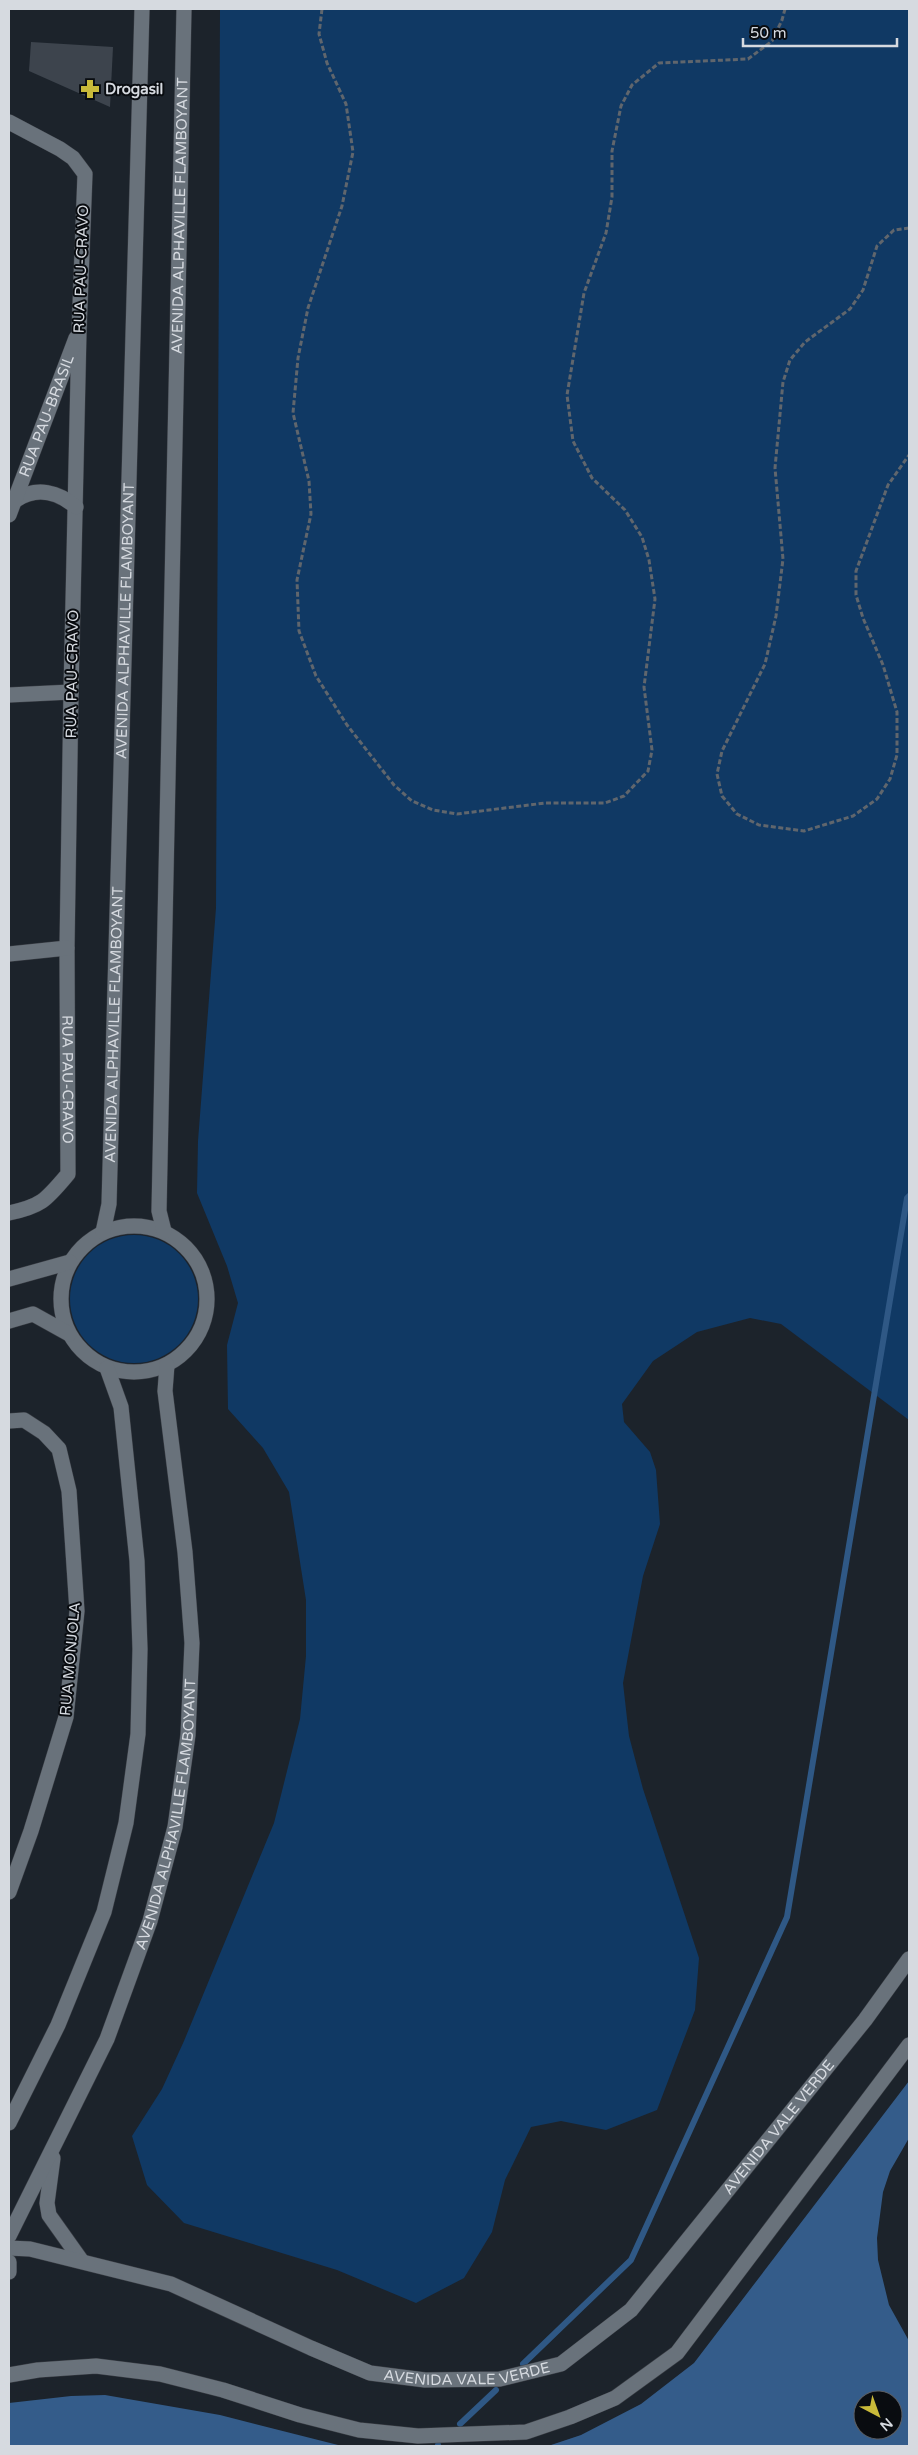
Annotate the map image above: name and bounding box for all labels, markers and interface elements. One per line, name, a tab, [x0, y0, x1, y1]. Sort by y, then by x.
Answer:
scale bar	[743, 15, 897, 47]
text: 50 m	[750, 24, 787, 42]
street label: AVENIDA ALPHAVILLE FLAMBOYANT	[168, 77, 192, 354]
pharmacy icon: Drogasil	[79, 78, 101, 100]
place label: Drogasil	[105, 80, 163, 99]
street label: RUA PAU-CRAVO	[70, 204, 92, 334]
street label: RUA PAU-BRASIL	[15, 352, 78, 479]
street label: AVENIDA ALPHAVILLE FLAMBOYANT	[112, 482, 138, 759]
street label: RUA PAU-CRAVO	[62, 610, 82, 738]
street label: AVENIDA ALPHAVILLE FLAMBOYANT	[101, 886, 127, 1163]
street label: RUA PAU-CRAVO	[58, 1015, 77, 1144]
street label: RUA MONJOLA	[56, 1601, 84, 1717]
street label: AVENIDA ALPHAVILLE FLAMBOYANT	[131, 1678, 199, 1952]
street label: AVENIDA VALE VERDE	[719, 2056, 838, 2198]
street label: AVENIDA VALE VERDE	[383, 2358, 552, 2389]
north arrow	[853, 2390, 903, 2440]
text: N	[876, 2414, 896, 2435]

